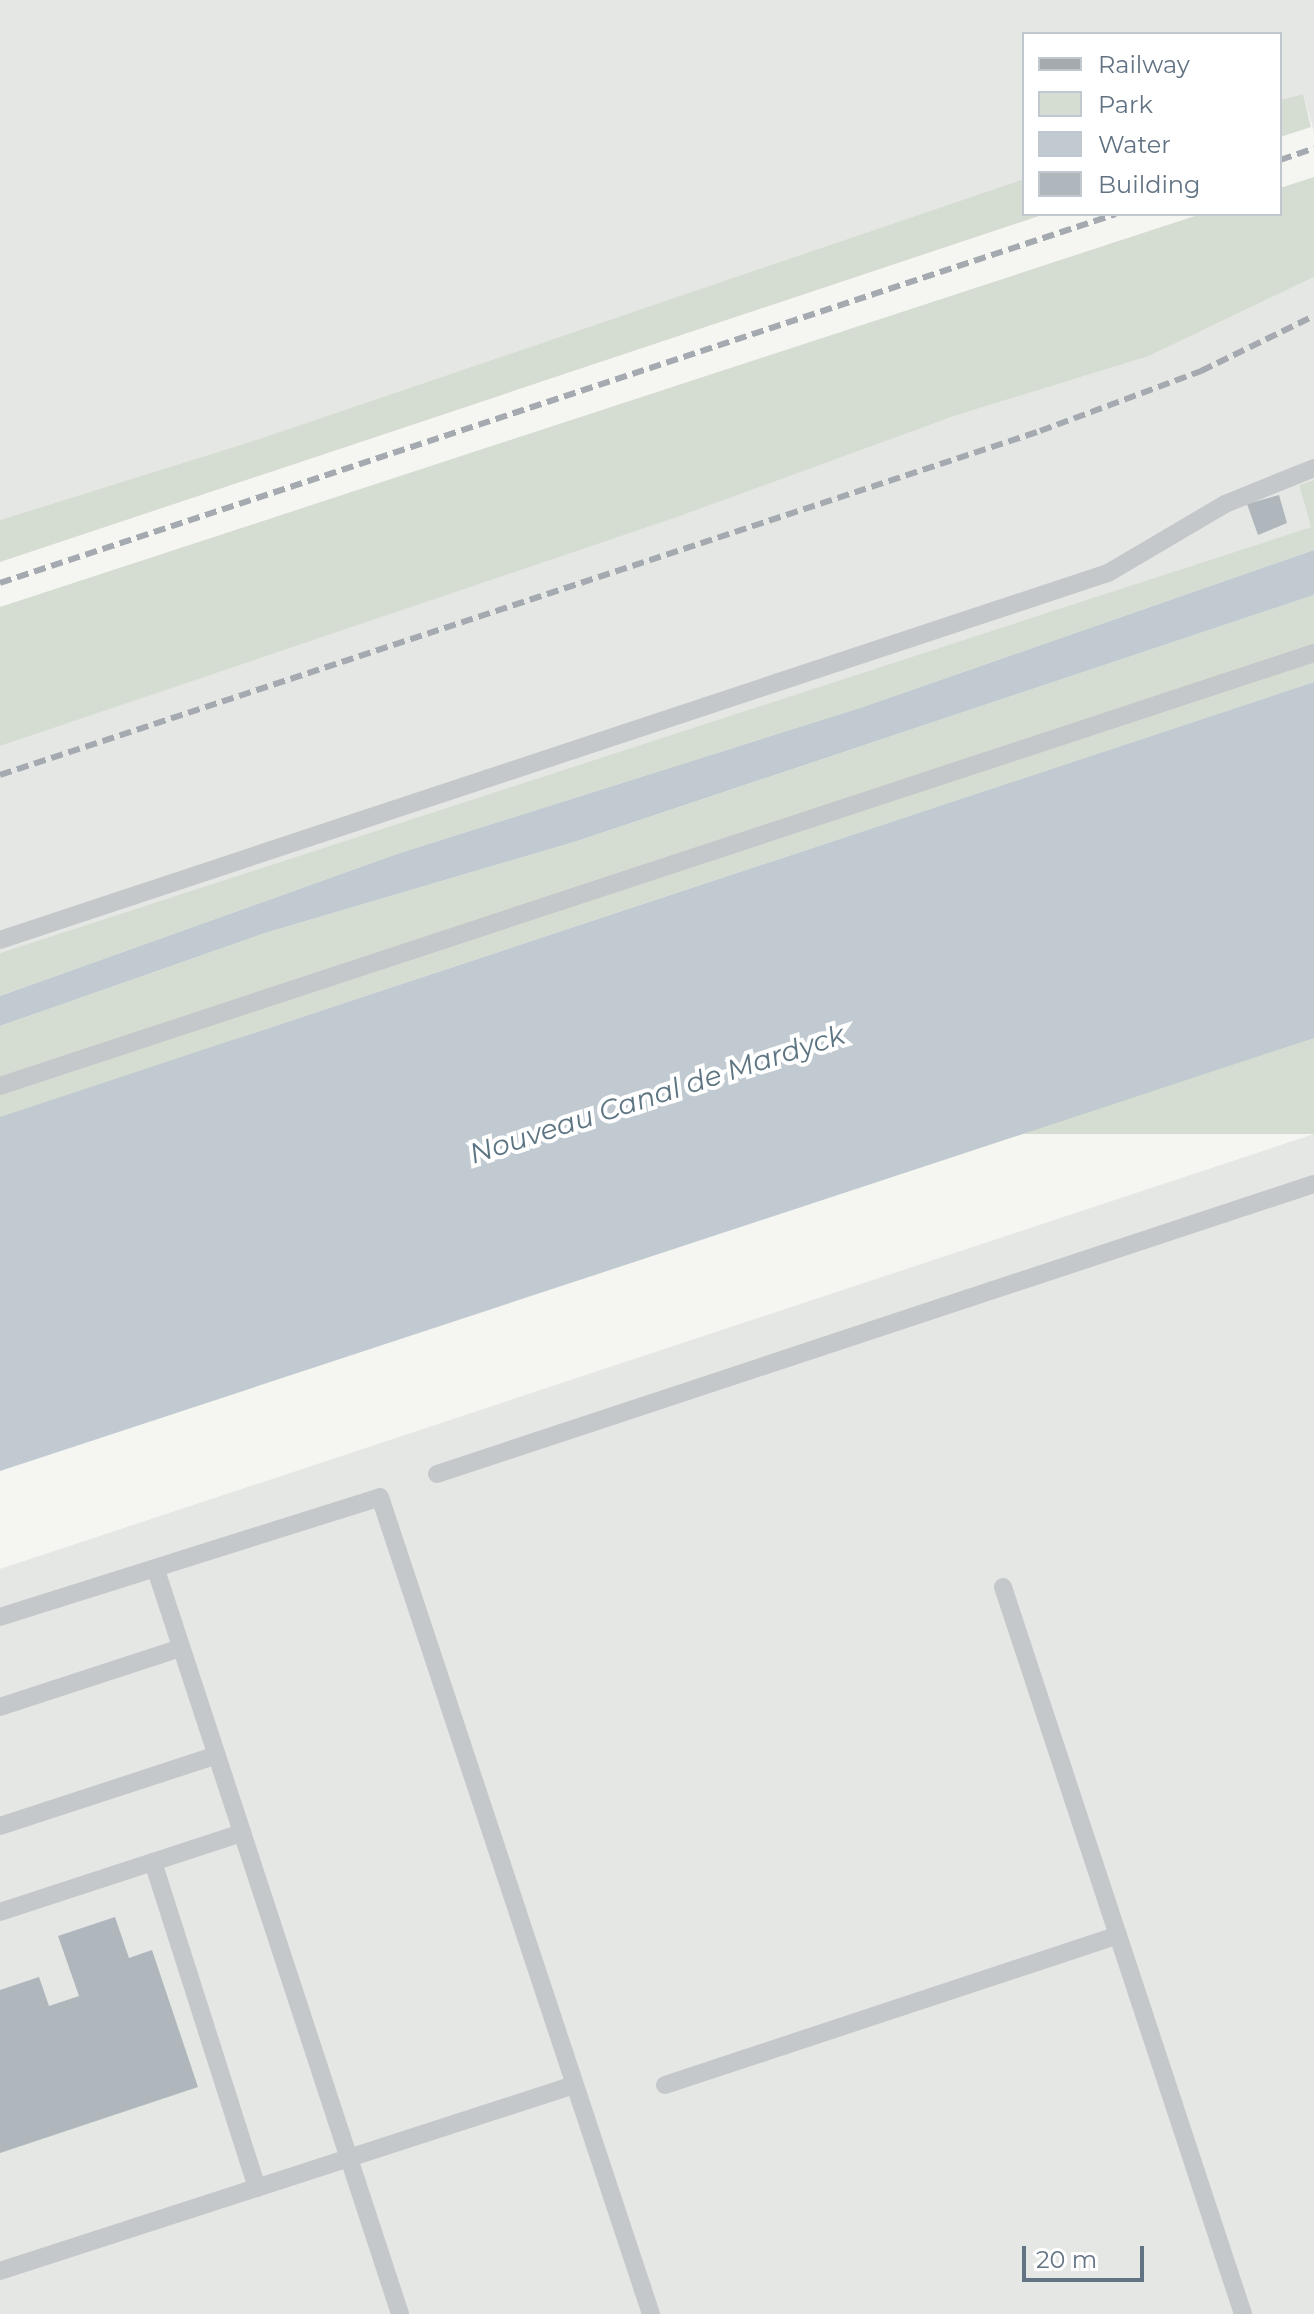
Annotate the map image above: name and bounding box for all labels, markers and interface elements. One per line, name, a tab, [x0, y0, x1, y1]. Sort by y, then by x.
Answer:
legend	[1022, 32, 1282, 216]
text: Railway	[1098, 50, 1190, 79]
text: Park	[1098, 90, 1153, 119]
text: Water	[1098, 130, 1171, 159]
text: Building	[1098, 170, 1201, 199]
water label: Nouveau Canal de Mardyck	[465, 1017, 849, 1171]
scale bar	[1026, 2230, 1148, 2280]
text: 20 m	[1036, 2245, 1097, 2274]

